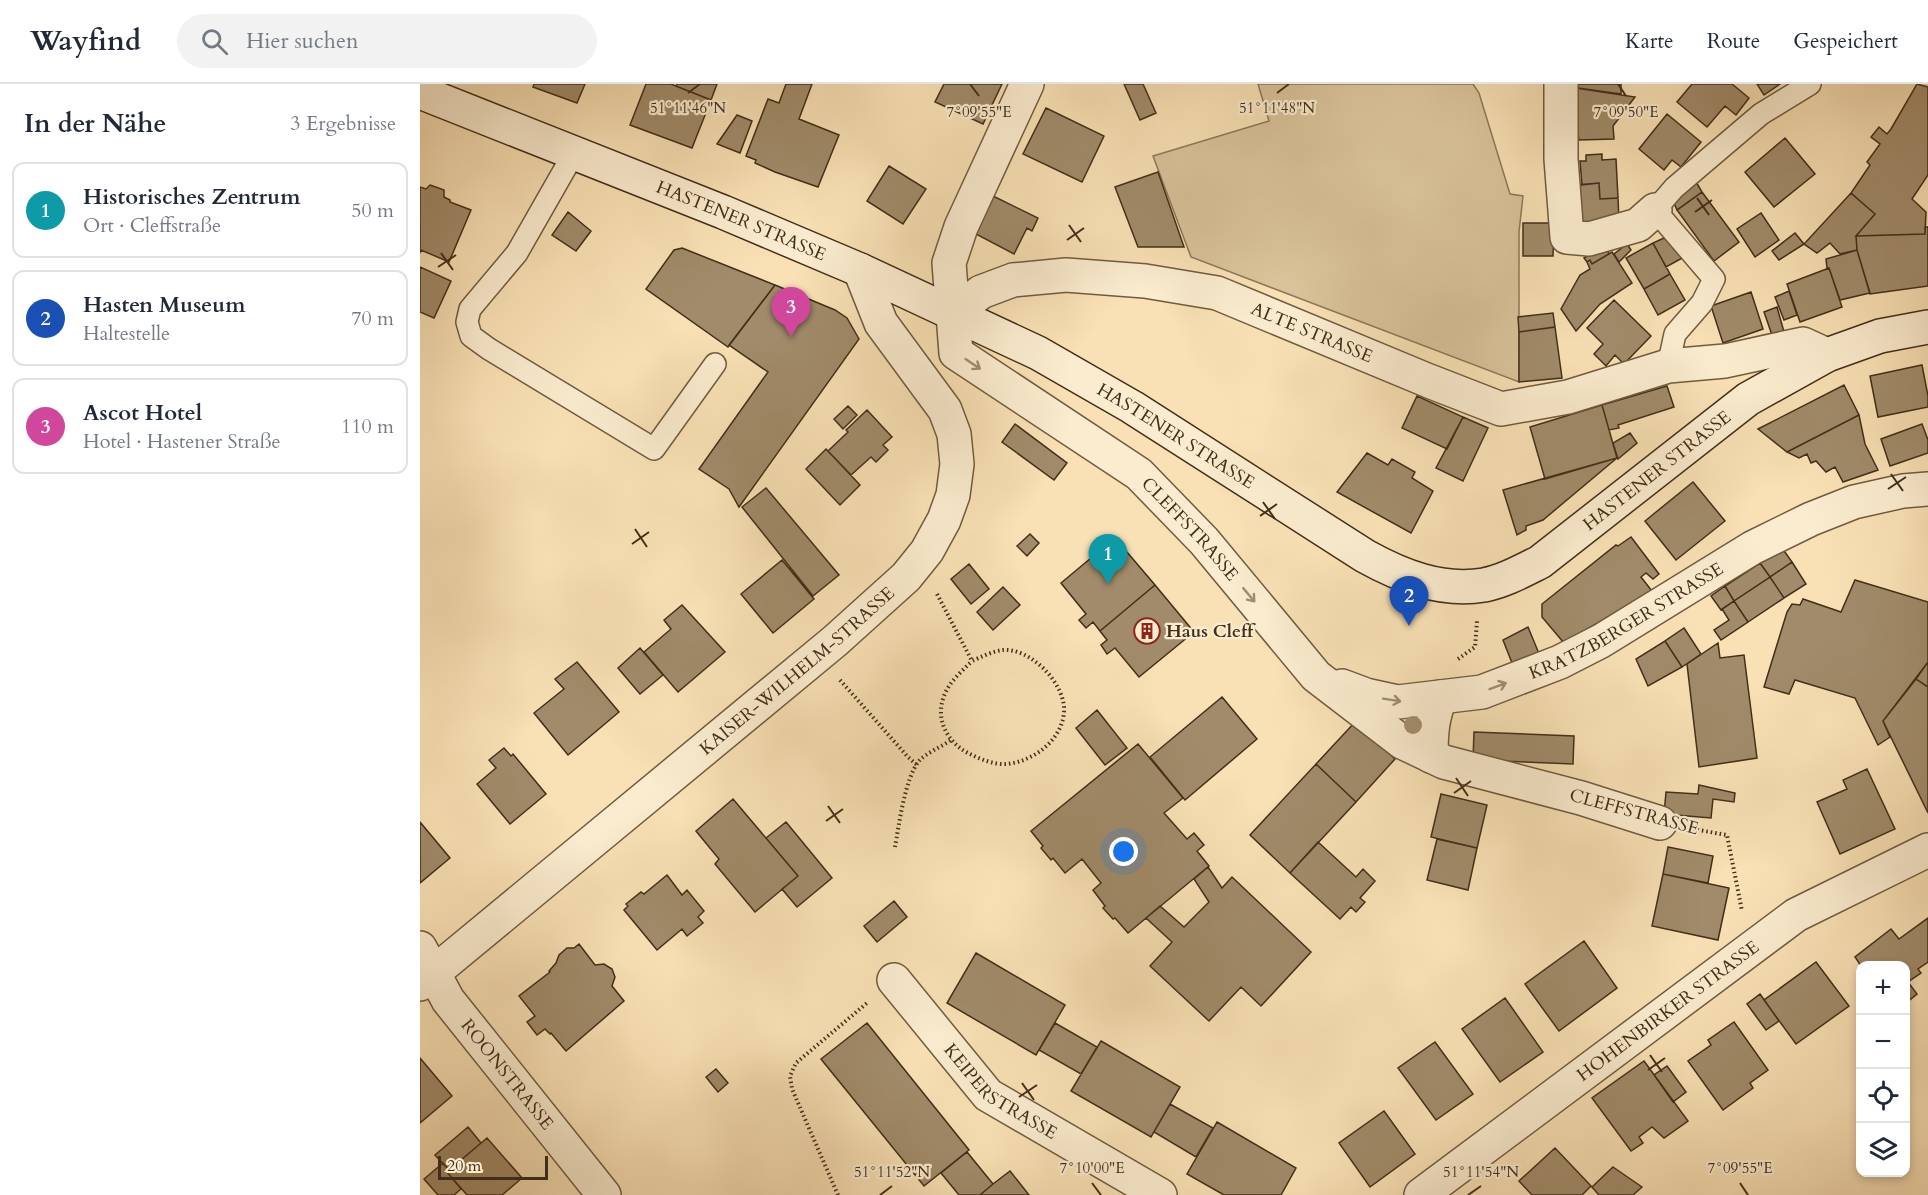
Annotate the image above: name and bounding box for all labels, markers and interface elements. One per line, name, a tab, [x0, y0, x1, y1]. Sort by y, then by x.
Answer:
search box	[177, 14, 597, 68]
text: Wayfind	[30, 22, 141, 60]
icon: search	[198, 25, 231, 58]
text: Hier suchen	[246, 26, 358, 56]
text: Karte	[1625, 27, 1674, 56]
text: Route	[1707, 27, 1760, 56]
text: Gespeichert	[1793, 27, 1898, 56]
text: 51°11'46"N	[650, 98, 726, 118]
text: 51°11'48"N	[1239, 98, 1315, 118]
text: 7°09'55"E	[947, 102, 1011, 122]
text: 7°09'50"E	[1594, 102, 1658, 122]
text: In der Nähe	[24, 106, 166, 141]
text: 3 Ergebnisse	[290, 110, 396, 137]
street label: HASTENER STRASSE	[653, 174, 830, 267]
text: Historisches Zentrum	[83, 182, 300, 212]
text: 1	[40, 197, 51, 224]
text: 50 m	[351, 197, 394, 224]
text: Ort · Cleffstraße	[83, 212, 221, 239]
pin: 3	[772, 288, 811, 337]
text: Hasten Museum	[83, 290, 245, 320]
street label: ALTE STRASSE	[1247, 296, 1377, 369]
text: 2	[40, 305, 51, 332]
text: 70 m	[351, 305, 394, 332]
text: Haltestelle	[83, 320, 170, 347]
one-way arrow	[964, 358, 981, 370]
street label: HASTENER STRASSE	[1093, 377, 1260, 495]
text: Ascot Hotel	[83, 398, 202, 428]
street label: HASTENER STRASSE	[1578, 405, 1736, 536]
text: 3	[40, 413, 51, 440]
text: 110 m	[341, 413, 394, 440]
text: Hotel · Hastener Straße	[83, 428, 281, 455]
street label: CLEFFSTRASSE	[1136, 471, 1244, 586]
pin: 1	[1088, 534, 1128, 584]
street label: KRATZBERGER STRASSE	[1525, 556, 1728, 685]
pin: 2	[1390, 576, 1428, 626]
street label: KAISER-WILHELM-STRASSE	[694, 581, 900, 761]
one-way arrow	[1242, 587, 1256, 602]
building icon: Haus Cleff	[1132, 616, 1162, 646]
place label: Haus Cleff	[1166, 619, 1256, 644]
one-way arrow	[1488, 679, 1507, 690]
one-way arrow	[1381, 694, 1401, 705]
street label: CLEFFSTRASSE	[1567, 783, 1701, 841]
your location	[1109, 837, 1138, 866]
street label: HOHENBIRKER STRASSE	[1572, 934, 1764, 1087]
map controls	[1856, 961, 1910, 1177]
button: +	[1856, 961, 1910, 1015]
street label: ROONSTRASSE	[455, 1013, 559, 1135]
button: −	[1856, 1015, 1910, 1069]
street label: KEIPERSTRASSE	[938, 1038, 1062, 1145]
button: locate	[1856, 1069, 1910, 1123]
button: layers	[1856, 1123, 1910, 1177]
scale bar	[438, 1153, 548, 1180]
text: 20 m	[447, 1155, 481, 1177]
text: 7°10'00"E	[1060, 1158, 1124, 1178]
text: 7°09'55"E	[1708, 1158, 1772, 1178]
text: 51°11'52"N	[854, 1162, 930, 1182]
text: 51°11'54"N	[1443, 1162, 1519, 1182]

